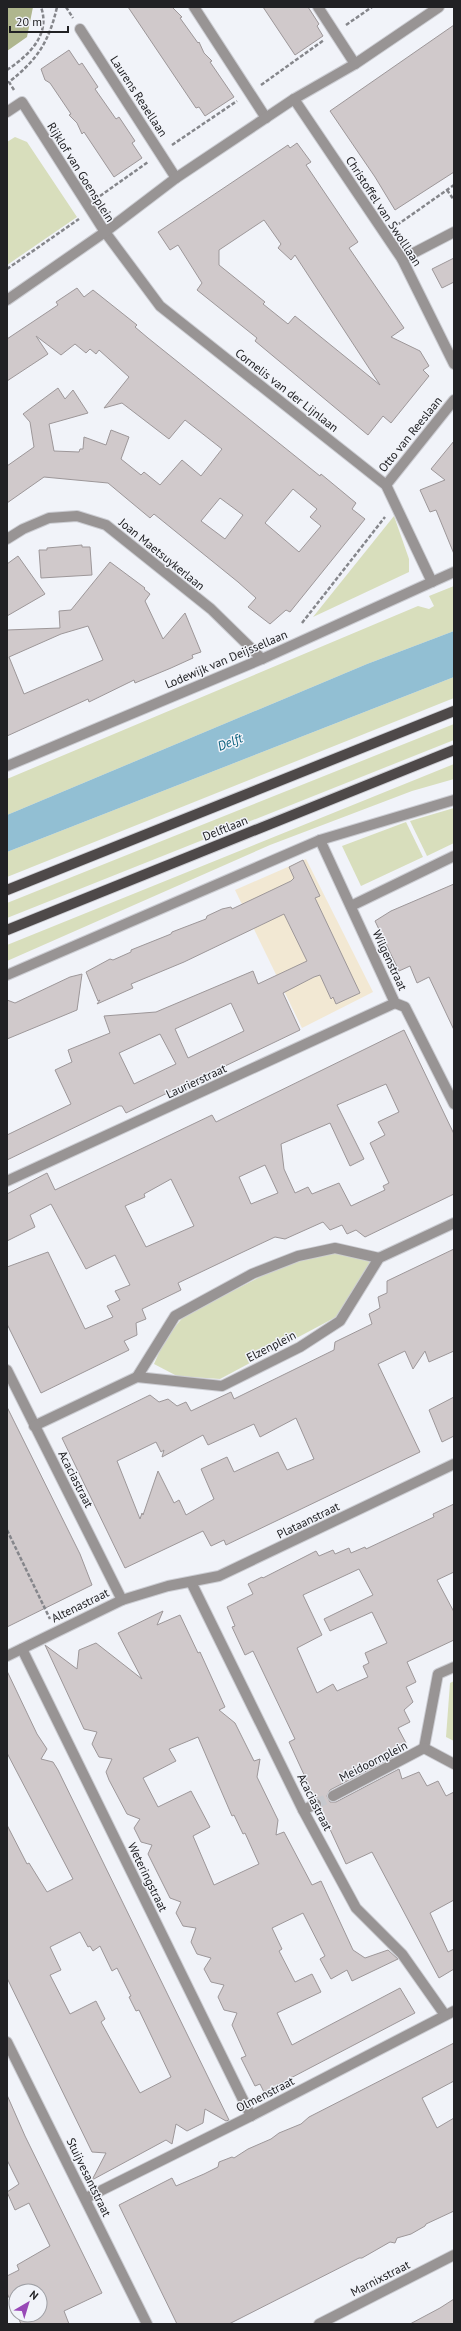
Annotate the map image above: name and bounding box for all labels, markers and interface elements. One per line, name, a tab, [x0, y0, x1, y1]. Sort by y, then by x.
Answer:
scale bar	[10, 8, 68, 34]
text: 20 m	[16, 14, 42, 29]
street label: Laurens Reaellaan	[107, 53, 171, 139]
street label: Rijklof van Goensplein	[44, 119, 118, 225]
street label: Christoffel van Swolllaan	[343, 153, 425, 269]
street label: Cornelis van der Lijnlaan	[232, 345, 342, 435]
street label: Otto van Reeslaan	[375, 393, 445, 475]
street label: Joan Maetsuykerlaan	[115, 514, 208, 593]
street label: Lodewijk van Deijssellaan	[163, 626, 289, 692]
water label: Delft	[215, 729, 246, 755]
street label: Delftlaan	[200, 812, 250, 844]
street label: Wilgenstraat	[369, 927, 411, 993]
street label: Laurierstraat	[163, 1060, 229, 1102]
street label: Elzenplein	[244, 1327, 298, 1365]
street label: Acaciastraat	[55, 1448, 97, 1510]
street label: Plataanstraat	[274, 1498, 342, 1542]
street label: Altenastraat	[49, 1585, 111, 1625]
street label: Meidoornplein	[336, 1737, 410, 1785]
street label: Acaciastraat	[294, 1771, 336, 1833]
street label: Weteringstraat	[125, 1840, 171, 1914]
street label: Olmenstraat	[233, 2073, 297, 2115]
street label: Stuijvesantstraat	[63, 2135, 115, 2219]
street label: Marnixstraat	[348, 2257, 412, 2299]
north arrow	[8, 2283, 48, 2323]
text: N	[27, 2287, 41, 2303]

